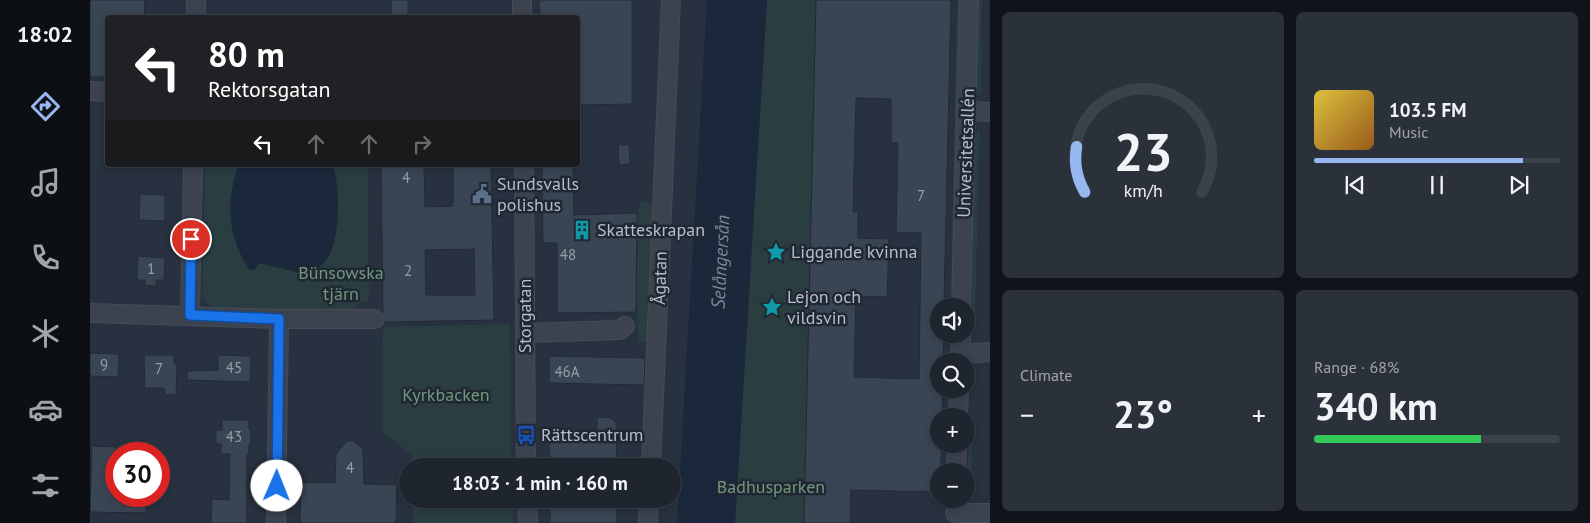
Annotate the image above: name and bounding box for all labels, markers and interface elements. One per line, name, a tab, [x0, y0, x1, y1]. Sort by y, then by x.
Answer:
text: 18:02	[17, 20, 73, 48]
text: 80 m	[208, 31, 285, 77]
icon: left	[125, 35, 190, 100]
text: Rektorsgatan	[208, 75, 331, 103]
street label: Universitetsallén	[952, 88, 979, 218]
icon: directions	[28, 89, 63, 124]
text: 103.5 FM	[1389, 98, 1466, 122]
text: 23	[1114, 118, 1172, 185]
text: Music	[1389, 122, 1429, 142]
icon: left	[249, 130, 277, 158]
icon: ahead	[302, 130, 330, 158]
icon: ahead	[355, 130, 383, 158]
icon: right	[408, 130, 436, 158]
icon: music	[28, 165, 63, 200]
house number: 4	[402, 168, 410, 187]
icon: previous	[1341, 171, 1369, 199]
icon: pause	[1423, 171, 1451, 199]
icon: next	[1505, 171, 1533, 199]
place label: Sundsvalls polishus	[497, 172, 579, 216]
text: km/h	[1123, 179, 1163, 202]
public building icon: Sundsvalls polishus	[471, 183, 493, 205]
house number: 7	[917, 186, 925, 205]
water label: Selångersån	[706, 214, 734, 310]
pin	[170, 218, 212, 260]
place label: Skatteskrapan	[597, 218, 705, 241]
building icon: Skatteskrapan	[571, 219, 593, 241]
icon: arrive	[177, 225, 205, 253]
icon: phone	[28, 240, 63, 275]
place label: Liggande kvinna	[791, 240, 918, 263]
place icon: Liggande kvinna	[765, 241, 787, 263]
house number: 48	[560, 245, 576, 264]
street label: Ågatan	[647, 251, 672, 305]
house number: 1	[147, 259, 155, 278]
park label: Bünsowska tjärn	[298, 261, 384, 305]
house number: 2	[404, 261, 412, 280]
street label: Storgatan	[513, 279, 536, 353]
place label: Lejon och vildsvin	[787, 285, 861, 329]
place icon: Lejon och vildsvin	[761, 296, 783, 318]
map controls	[930, 298, 975, 508]
button: sound	[930, 298, 975, 343]
icon: climate	[28, 316, 63, 351]
button: search	[930, 353, 975, 398]
house number: 9	[100, 355, 108, 374]
text: Range · 68%	[1314, 357, 1399, 377]
house number: 45	[226, 358, 242, 377]
house number: 7	[155, 359, 163, 378]
house number: 46A	[554, 362, 580, 381]
text: Climate	[1020, 365, 1072, 385]
text: 340 km	[1314, 381, 1438, 430]
park label: Kyrkbacken	[402, 383, 490, 406]
text: 23°	[1113, 389, 1173, 438]
icon: car	[28, 392, 63, 427]
text: −	[1020, 396, 1034, 433]
text: +	[1252, 396, 1266, 433]
button: +	[930, 408, 975, 453]
place label: Rättscentrum	[541, 423, 643, 446]
bus stop icon: Rättscentrum	[515, 424, 537, 446]
house number: 43	[226, 427, 242, 446]
speed limit sign: 30	[105, 442, 170, 507]
house number: 4	[346, 458, 354, 477]
position arrow	[250, 459, 302, 511]
button: −	[930, 463, 975, 508]
icon: filters	[28, 468, 63, 503]
text: 18:03 · 1 min · 160 m	[452, 471, 628, 495]
park label: Badhusparken	[717, 475, 825, 498]

